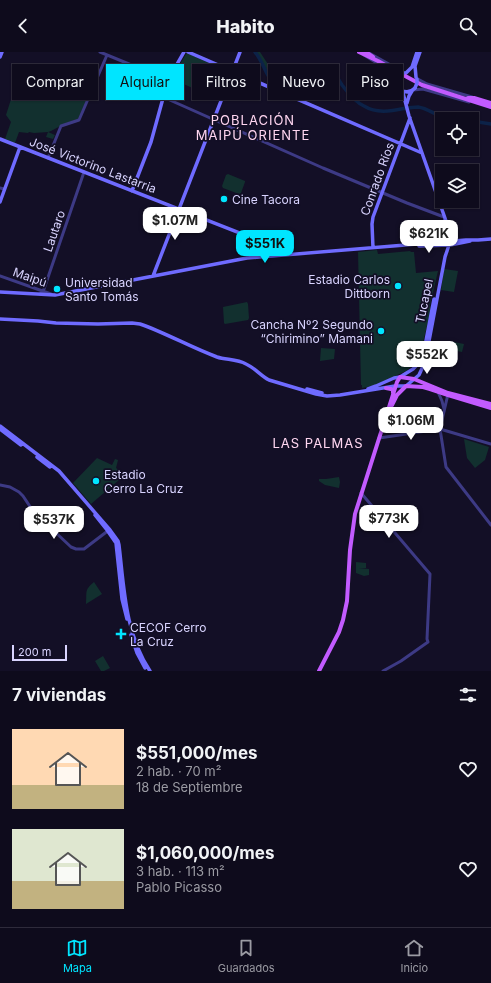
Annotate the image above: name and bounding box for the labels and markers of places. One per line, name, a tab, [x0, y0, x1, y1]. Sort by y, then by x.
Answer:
place label: Cine Tacora	[232, 192, 300, 207]
marker: Cine Tacora	[219, 194, 229, 204]
pin: $1.07M	[142, 207, 208, 241]
pin: $621K	[401, 220, 457, 254]
pin: $551K	[237, 230, 293, 264]
place label: Estadio Carlos Dittborn	[308, 272, 390, 301]
place label: Universidad Santo Tomás	[65, 275, 139, 304]
marker: Estadio Carlos Dittborn	[393, 281, 403, 291]
marker: Universidad Santo Tomás	[52, 284, 62, 294]
place label: Cancha Nº2 Segundo “Chirimino” Mamani	[250, 317, 373, 346]
marker: Cancha Nº2 Segundo “Chirimino” Mamani	[376, 326, 386, 336]
pin: $552K	[399, 341, 455, 375]
pin: $1.06M	[378, 407, 444, 441]
place label: Estadio Cerro La Cruz	[104, 467, 183, 496]
marker: Estadio Cerro La Cruz	[91, 476, 101, 486]
pin: $773K	[361, 505, 417, 539]
pin: $537K	[26, 506, 82, 540]
place label: CECOF Cerro La Cruz	[130, 620, 206, 649]
marker: CECOF Cerro La Cruz	[115, 628, 127, 640]

